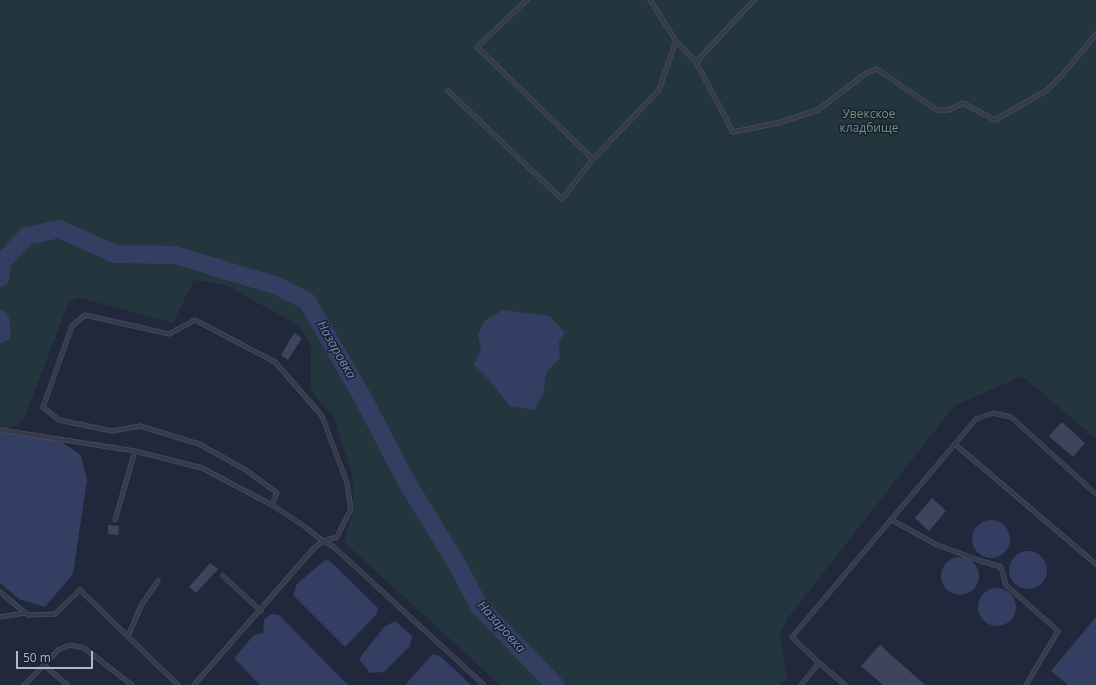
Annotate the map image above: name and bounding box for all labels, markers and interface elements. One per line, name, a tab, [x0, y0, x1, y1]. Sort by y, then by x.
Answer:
park label: Увекское кладбище	[840, 108, 898, 136]
water label: Назаровка	[313, 318, 359, 382]
water label: Назаровка	[474, 598, 528, 656]
scale bar	[18, 643, 95, 669]
text: 50 m	[23, 649, 51, 666]

